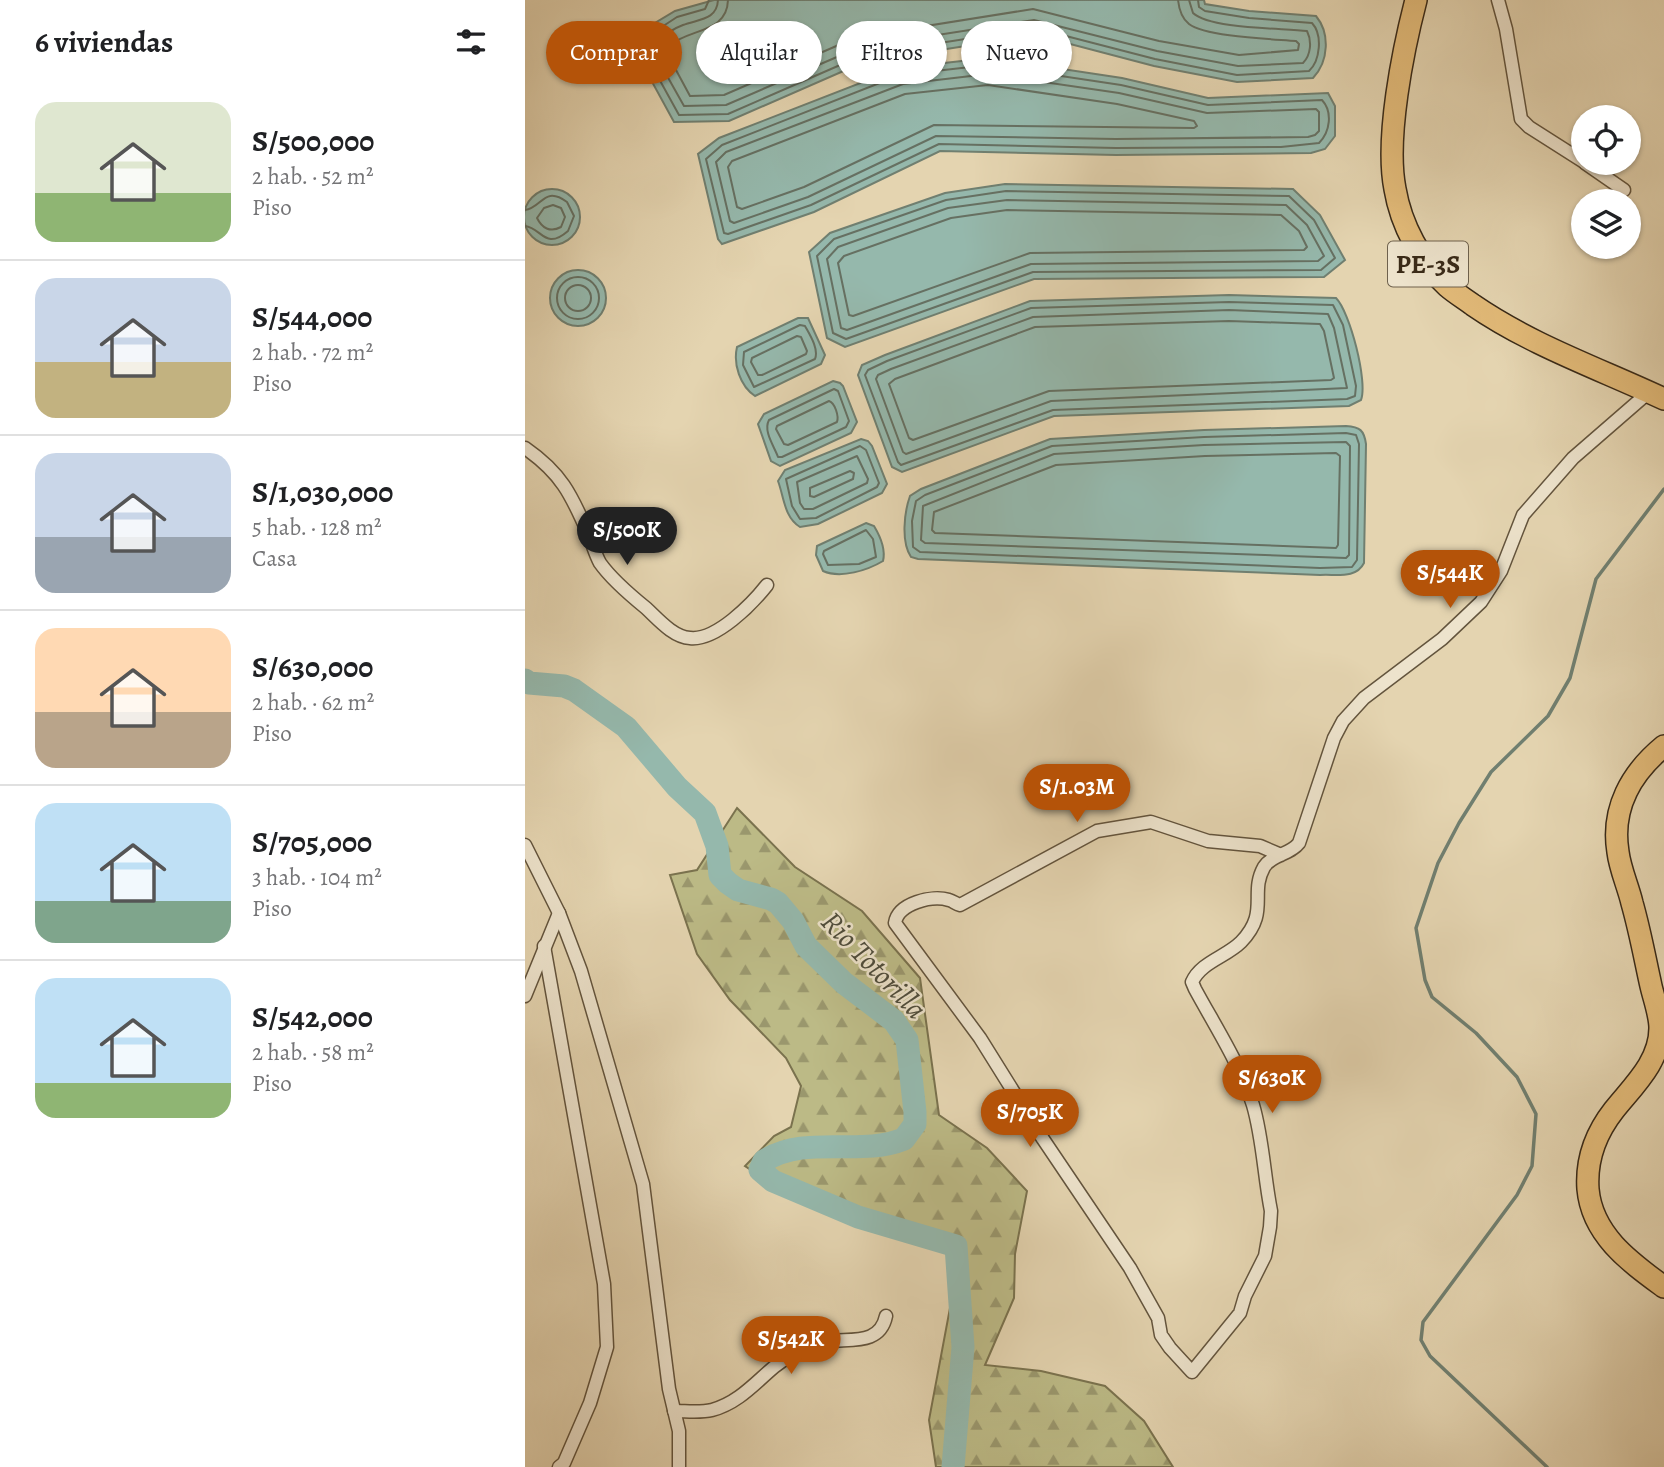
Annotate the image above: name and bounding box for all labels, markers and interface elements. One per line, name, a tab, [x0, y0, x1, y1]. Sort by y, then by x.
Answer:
chip: Comprar	[546, 21, 682, 84]
chip: Alquilar	[696, 21, 822, 84]
chip: Filtros	[836, 21, 947, 84]
chip: Nuevo	[961, 21, 1072, 84]
text: 6 viviendas	[35, 22, 173, 62]
icon: filters	[452, 23, 490, 61]
map controls	[1571, 105, 1641, 259]
button: locate	[1571, 105, 1641, 175]
text: S/500,000	[252, 121, 374, 161]
icon: home	[91, 130, 175, 214]
text: 2 hab. · 52 m²	[252, 161, 374, 192]
button: layers	[1571, 189, 1641, 259]
text: Piso	[252, 192, 292, 223]
road number: PE-3S	[1388, 242, 1468, 286]
text: S/544,000	[252, 297, 372, 337]
icon: home	[91, 306, 175, 390]
text: 2 hab. · 72 m²	[252, 337, 373, 368]
text: Piso	[252, 368, 292, 399]
text: S/1,030,000	[252, 472, 393, 512]
icon: home	[91, 481, 175, 565]
pin: S/500K	[570, 508, 684, 567]
text: 5 hab. · 128 m²	[252, 512, 382, 543]
text: S/500K	[593, 514, 661, 545]
text: Casa	[252, 543, 297, 574]
pin: S/544K	[1393, 550, 1507, 610]
text: S/544K	[1417, 557, 1483, 588]
text: S/630,000	[252, 647, 373, 687]
icon: home	[91, 656, 175, 740]
text: 2 hab. · 62 m²	[252, 687, 374, 718]
text: Piso	[252, 718, 292, 749]
pin: S/1.03M	[1012, 764, 1142, 824]
text: S/1.03M	[1039, 771, 1115, 802]
text: S/705,000	[252, 822, 372, 862]
icon: home	[91, 831, 175, 915]
text: 3 hab. · 104 m²	[252, 862, 382, 893]
text: Piso	[252, 893, 292, 924]
water label: Rio Totorilla	[812, 902, 936, 1028]
text: S/542,000	[252, 997, 373, 1037]
icon: home	[91, 1006, 175, 1090]
text: 2 hab. · 58 m²	[252, 1037, 374, 1068]
pin: S/630K	[1215, 1056, 1329, 1115]
text: S/630K	[1238, 1062, 1306, 1093]
text: Piso	[252, 1068, 292, 1099]
pin: S/705K	[973, 1090, 1087, 1149]
text: S/705K	[997, 1096, 1063, 1127]
pin: S/542K	[734, 1316, 848, 1376]
text: S/542K	[758, 1323, 824, 1354]

